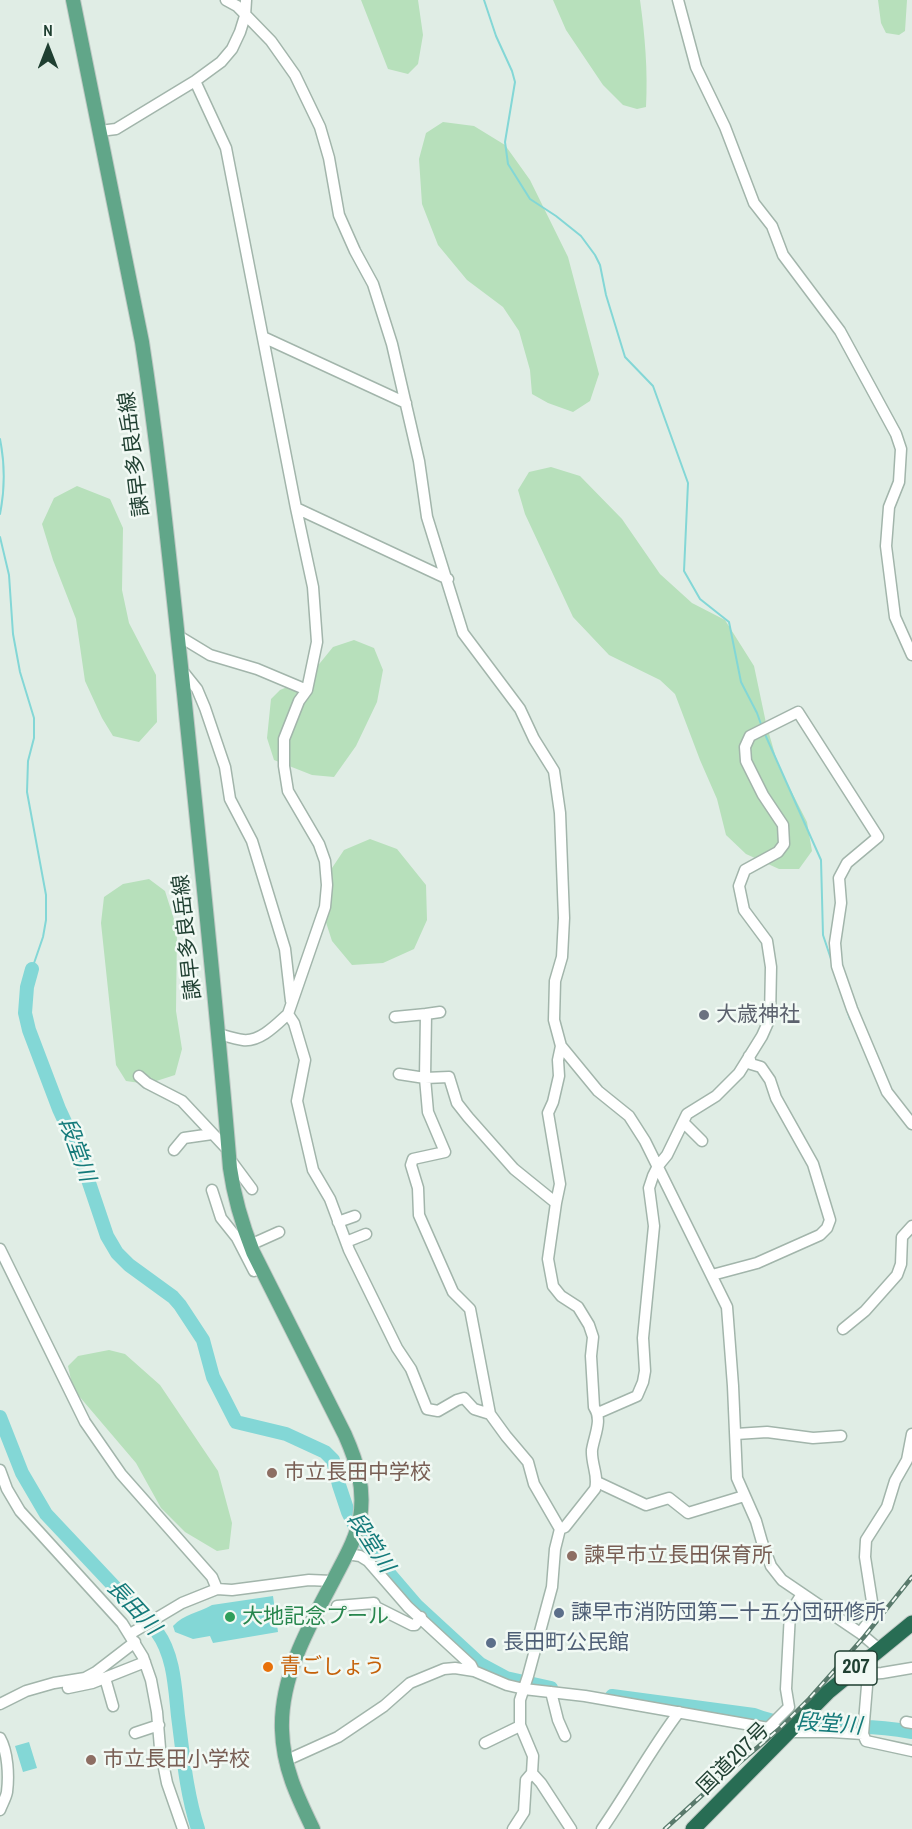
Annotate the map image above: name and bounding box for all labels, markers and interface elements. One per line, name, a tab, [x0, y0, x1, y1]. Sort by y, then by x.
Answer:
north arrow	[18, 18, 78, 78]
text: N	[43, 19, 53, 41]
street label: 諫早多良岳線	[115, 390, 155, 518]
street label: 諫早多良岳線	[169, 873, 207, 1001]
place label: 大歳神社	[716, 1002, 800, 1028]
marker: 大歳神社	[697, 1008, 711, 1022]
water label: 段堂川	[52, 1114, 100, 1186]
place label: 市立長田中学校	[284, 1460, 431, 1486]
marker: 市立長田中学校	[265, 1466, 279, 1480]
water label: 段堂川	[341, 1508, 399, 1578]
place label: 諫早市立長田保育所	[584, 1543, 773, 1569]
marker: 諫早市立長田保育所	[565, 1549, 579, 1563]
water label: 長田川	[101, 1575, 165, 1641]
place label: 諫早市消防団第二十五分団研修所	[571, 1600, 886, 1626]
place label: 大地記念プール	[242, 1604, 389, 1630]
marker: 諫早市消防団第二十五分団研修所	[552, 1606, 566, 1620]
marker: 大地記念プール	[223, 1610, 237, 1624]
place label: 長田町公民館	[503, 1630, 629, 1656]
marker: 長田町公民館	[484, 1636, 498, 1650]
road number: 207	[835, 1651, 877, 1685]
place label: 青ごしょう	[280, 1654, 385, 1680]
marker: 青ごしょう	[261, 1660, 275, 1674]
water label: 段堂川	[795, 1710, 863, 1740]
street label: 国道207号	[693, 1718, 775, 1800]
place label: 市立長田小学校	[103, 1747, 250, 1773]
marker: 市立長田小学校	[84, 1753, 98, 1767]

